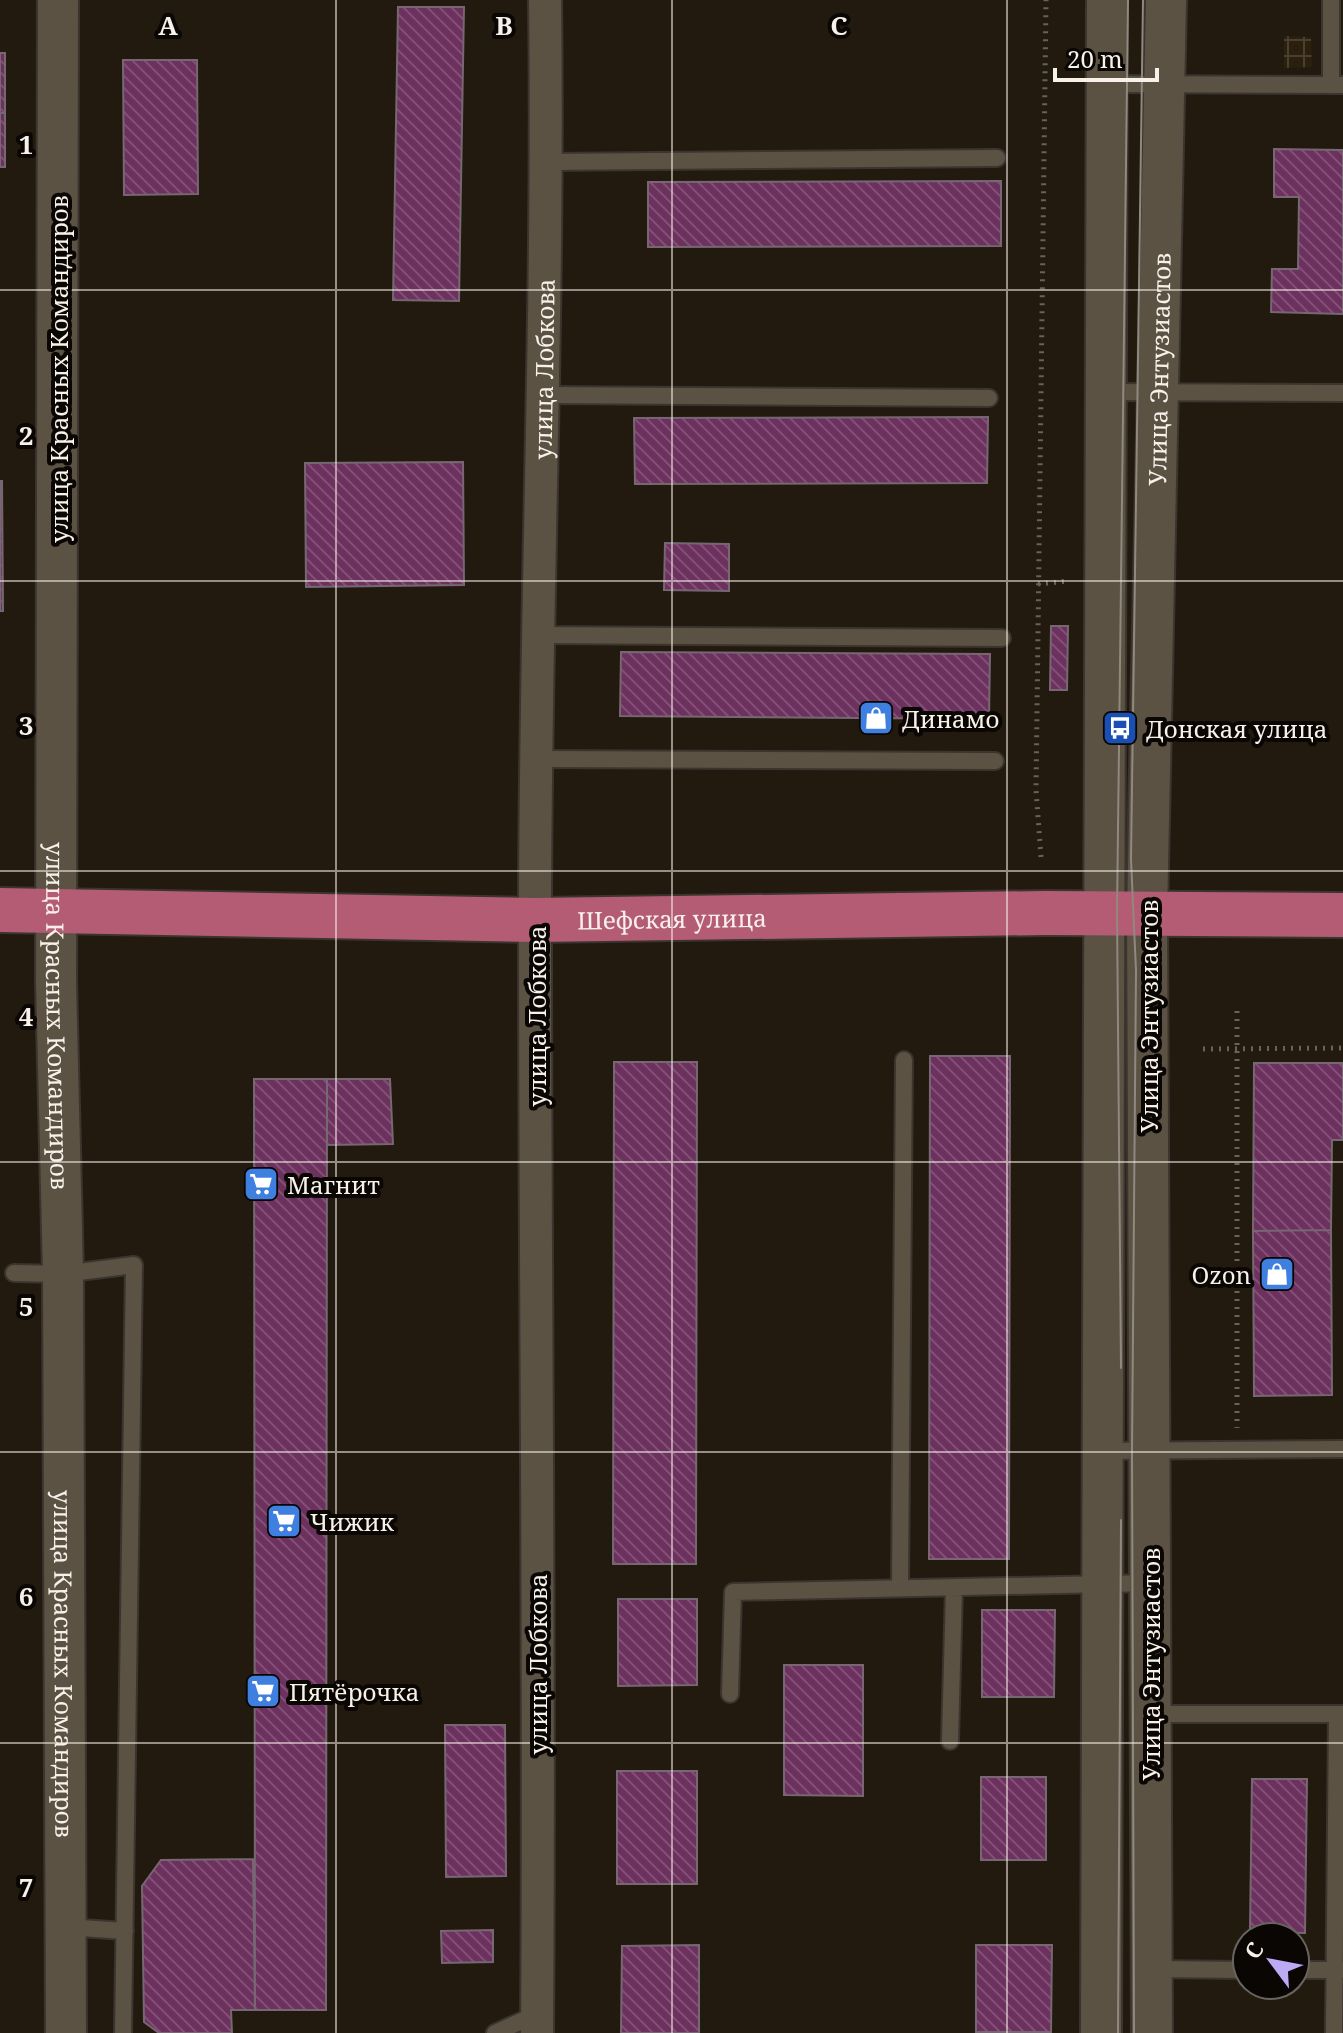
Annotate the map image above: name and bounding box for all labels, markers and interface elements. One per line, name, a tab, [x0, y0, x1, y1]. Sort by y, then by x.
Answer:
text: A	[158, 7, 178, 43]
text: B	[495, 7, 513, 43]
text: C	[830, 7, 848, 43]
scale bar	[1055, 32, 1157, 82]
text: 20 m	[1067, 42, 1123, 75]
text: 1	[19, 126, 33, 162]
street label: улица Красных Командиров	[42, 195, 75, 543]
street label: Улица Энтузиастов	[1139, 252, 1177, 486]
street label: улица Лобкова	[525, 278, 561, 460]
text: 2	[19, 417, 33, 453]
shop icon: Динамо	[857, 699, 895, 737]
place label: Динамо	[902, 702, 999, 735]
text: 3	[19, 707, 33, 743]
bus stop icon: Донская улица	[1101, 709, 1139, 747]
place label: Донская улица	[1146, 712, 1328, 745]
street label: улица Красных Командиров	[39, 842, 77, 1190]
street label: Шефская улица	[577, 900, 767, 936]
street label: Улица Энтузиастов	[1132, 900, 1165, 1132]
street label: улица Лобкова	[520, 926, 553, 1106]
text: 4	[19, 998, 34, 1034]
supermarket icon: Магнит	[242, 1165, 280, 1203]
place label: Магнит	[287, 1168, 380, 1201]
shop icon: Ozon	[1258, 1255, 1296, 1293]
place label: Ozon	[1192, 1258, 1251, 1291]
text: 5	[19, 1288, 33, 1324]
street label: улица Красных Командиров	[47, 1490, 82, 1838]
supermarket icon: Чижик	[265, 1502, 303, 1540]
place label: Чижик	[310, 1505, 395, 1538]
street label: Улица Энтузиастов	[1134, 1548, 1167, 1780]
street label: улица Лобкова	[521, 1574, 554, 1754]
text: 6	[19, 1578, 33, 1614]
supermarket icon: Пятёрочка	[244, 1672, 282, 1710]
place label: Пятёрочка	[289, 1675, 419, 1708]
text: 7	[19, 1869, 33, 1905]
north arrow	[1231, 1921, 1311, 2001]
text: С	[1237, 1936, 1270, 1964]

